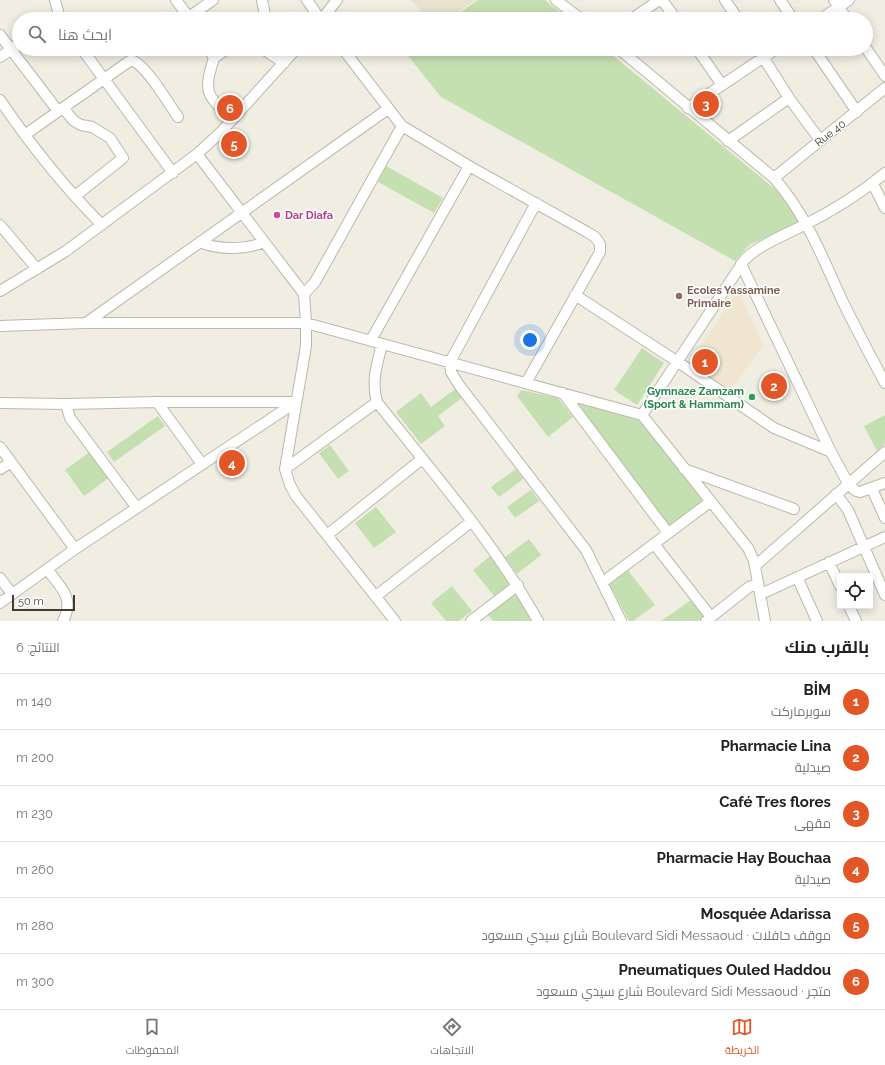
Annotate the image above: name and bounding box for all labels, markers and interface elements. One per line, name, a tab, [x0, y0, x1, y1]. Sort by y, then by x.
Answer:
search box	[12, 12, 873, 56]
icon: search	[26, 23, 48, 45]
text: ابحث هنا	[58, 26, 112, 44]
pin: 3	[693, 89, 719, 119]
pin: 6	[217, 93, 243, 123]
street label: Rue 40	[812, 117, 849, 149]
pin: 5	[221, 129, 247, 159]
place label: Dar Diafa	[285, 209, 333, 222]
marker: Dar Diafa	[272, 210, 282, 220]
place label: Ecoles Yassamine Primaire	[687, 284, 781, 310]
marker: Ecoles Yassamine Primaire	[674, 291, 684, 301]
your location	[520, 330, 540, 350]
pin: 1	[692, 347, 718, 377]
pin: 2	[761, 371, 787, 401]
place label: Gymnaze Zamzam (Sport & Hammam)	[644, 385, 745, 411]
marker: Gymnaze Zamzam (Sport & Hammam)	[747, 392, 757, 402]
pin: 4	[219, 448, 245, 478]
map controls	[837, 573, 873, 609]
button: locate	[837, 573, 873, 609]
scale bar	[12, 593, 75, 612]
text: 50 m	[18, 595, 44, 608]
text: بالقرب منك	[785, 637, 869, 657]
text: النتائج: 6	[16, 640, 60, 655]
text: BİM	[804, 681, 831, 699]
text: 140 m	[16, 694, 52, 709]
text: 1	[853, 694, 859, 709]
text: سوبرماركت	[771, 704, 831, 719]
text: Pharmacie Lina	[720, 737, 831, 755]
text: 200 m	[16, 750, 54, 765]
text: 2	[852, 750, 860, 765]
text: صيدلية	[795, 760, 831, 775]
text: Café Tres flores	[719, 793, 831, 811]
text: 230 m	[16, 806, 53, 821]
text: 3	[852, 806, 860, 821]
text: مقهى	[794, 816, 831, 831]
text: Pharmacie Hay Bouchaa	[657, 849, 831, 867]
text: 260 m	[16, 862, 54, 877]
text: 4	[852, 862, 860, 877]
text: صيدلية	[795, 872, 831, 887]
text: Mosquée Adarissa	[701, 905, 831, 923]
text: 280 m	[16, 918, 54, 933]
text: 5	[852, 918, 860, 933]
text: موقف حافلات · Boulevard Sidi Messaoud شارع سيدي مسعود	[482, 928, 831, 943]
text: Pneumatiques Ouled Haddou	[618, 961, 831, 979]
text: 300 m	[16, 974, 54, 989]
text: 6	[852, 974, 860, 989]
text: متجر · Boulevard Sidi Messaoud شارع سيدي مسعود	[536, 984, 831, 999]
tab: المحفوظات	[126, 1016, 179, 1060]
tab: الاتجاهات	[430, 1016, 474, 1060]
tab: الخريطة	[725, 1016, 759, 1060]

